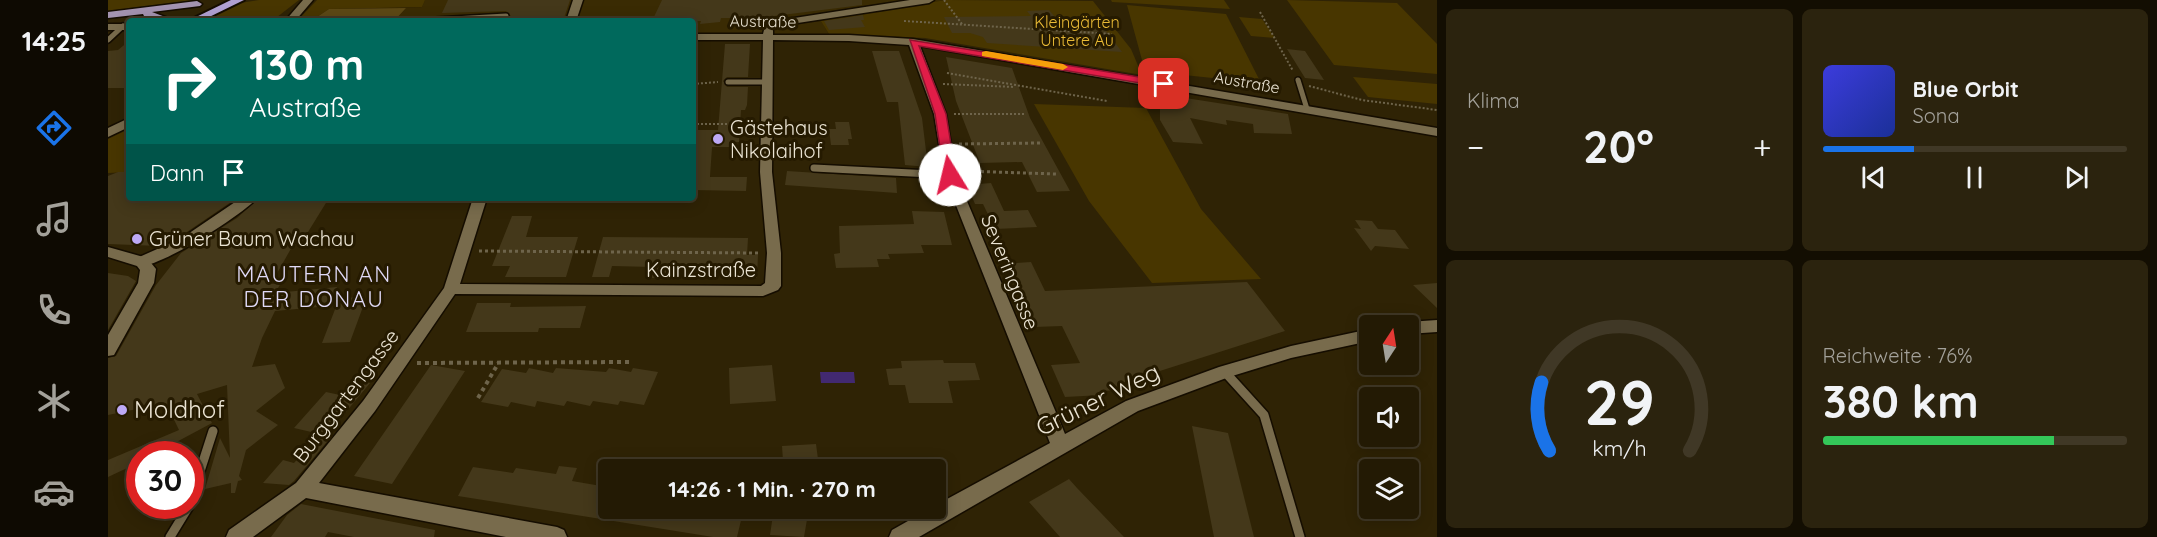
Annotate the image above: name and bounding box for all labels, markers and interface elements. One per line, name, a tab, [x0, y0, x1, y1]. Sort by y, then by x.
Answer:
street label: Austraße	[730, 10, 796, 32]
park label: Kleingärten Untere Au	[1034, 12, 1120, 50]
text: 14:25	[22, 24, 86, 58]
text: 130 m	[249, 38, 364, 91]
icon: right	[150, 42, 228, 120]
pin	[1138, 58, 1189, 109]
street label: Austraße	[1212, 66, 1282, 98]
icon: arrive	[1147, 67, 1180, 100]
text: Blue Orbit	[1913, 75, 2019, 103]
text: Klima	[1467, 88, 1520, 113]
text: Austraße	[249, 90, 361, 124]
text: Sona	[1913, 103, 1960, 128]
icon: directions	[33, 107, 75, 149]
place label: Gästehaus Nikolaihof	[730, 115, 828, 163]
text: 20°	[1583, 118, 1654, 174]
text: −	[1467, 126, 1484, 167]
text: +	[1753, 126, 1771, 167]
marker: Gästehaus Nikolaihof	[711, 132, 725, 146]
position arrow	[918, 143, 982, 207]
icon: arrive	[217, 156, 250, 189]
text: Dann	[150, 159, 205, 187]
icon: previous	[1857, 161, 1890, 194]
icon: pause	[1958, 161, 1991, 194]
icon: next	[2060, 161, 2093, 194]
icon: music	[33, 198, 75, 240]
street label: Severingasse	[976, 210, 1045, 333]
place label: Grüner Baum Wachau	[149, 226, 354, 251]
marker: Grüner Baum Wachau	[130, 232, 144, 246]
street label: Kainzstraße	[646, 257, 756, 282]
district label: MAUTERN AN DER DONAU	[236, 260, 392, 313]
icon: phone	[33, 289, 75, 331]
north arrow	[1359, 315, 1419, 375]
map controls	[1359, 315, 1419, 519]
street label: Burggartengasse	[287, 324, 404, 467]
text: Reichweite · 76%	[1823, 343, 1972, 368]
street label: Grüner Weg	[1031, 356, 1164, 442]
text: 29	[1584, 363, 1655, 441]
text: 380 km	[1823, 373, 1979, 429]
icon: climate	[33, 380, 75, 422]
button: sound	[1359, 387, 1419, 447]
place label: Moldhof	[134, 394, 225, 424]
marker: Moldhof	[115, 403, 129, 417]
text: km/h	[1592, 435, 1646, 461]
speed limit sign: 30	[126, 441, 204, 519]
button: layers	[1359, 459, 1419, 519]
icon: car	[33, 471, 75, 513]
text: 14:26 · 1 Min. · 270 m	[668, 475, 876, 503]

